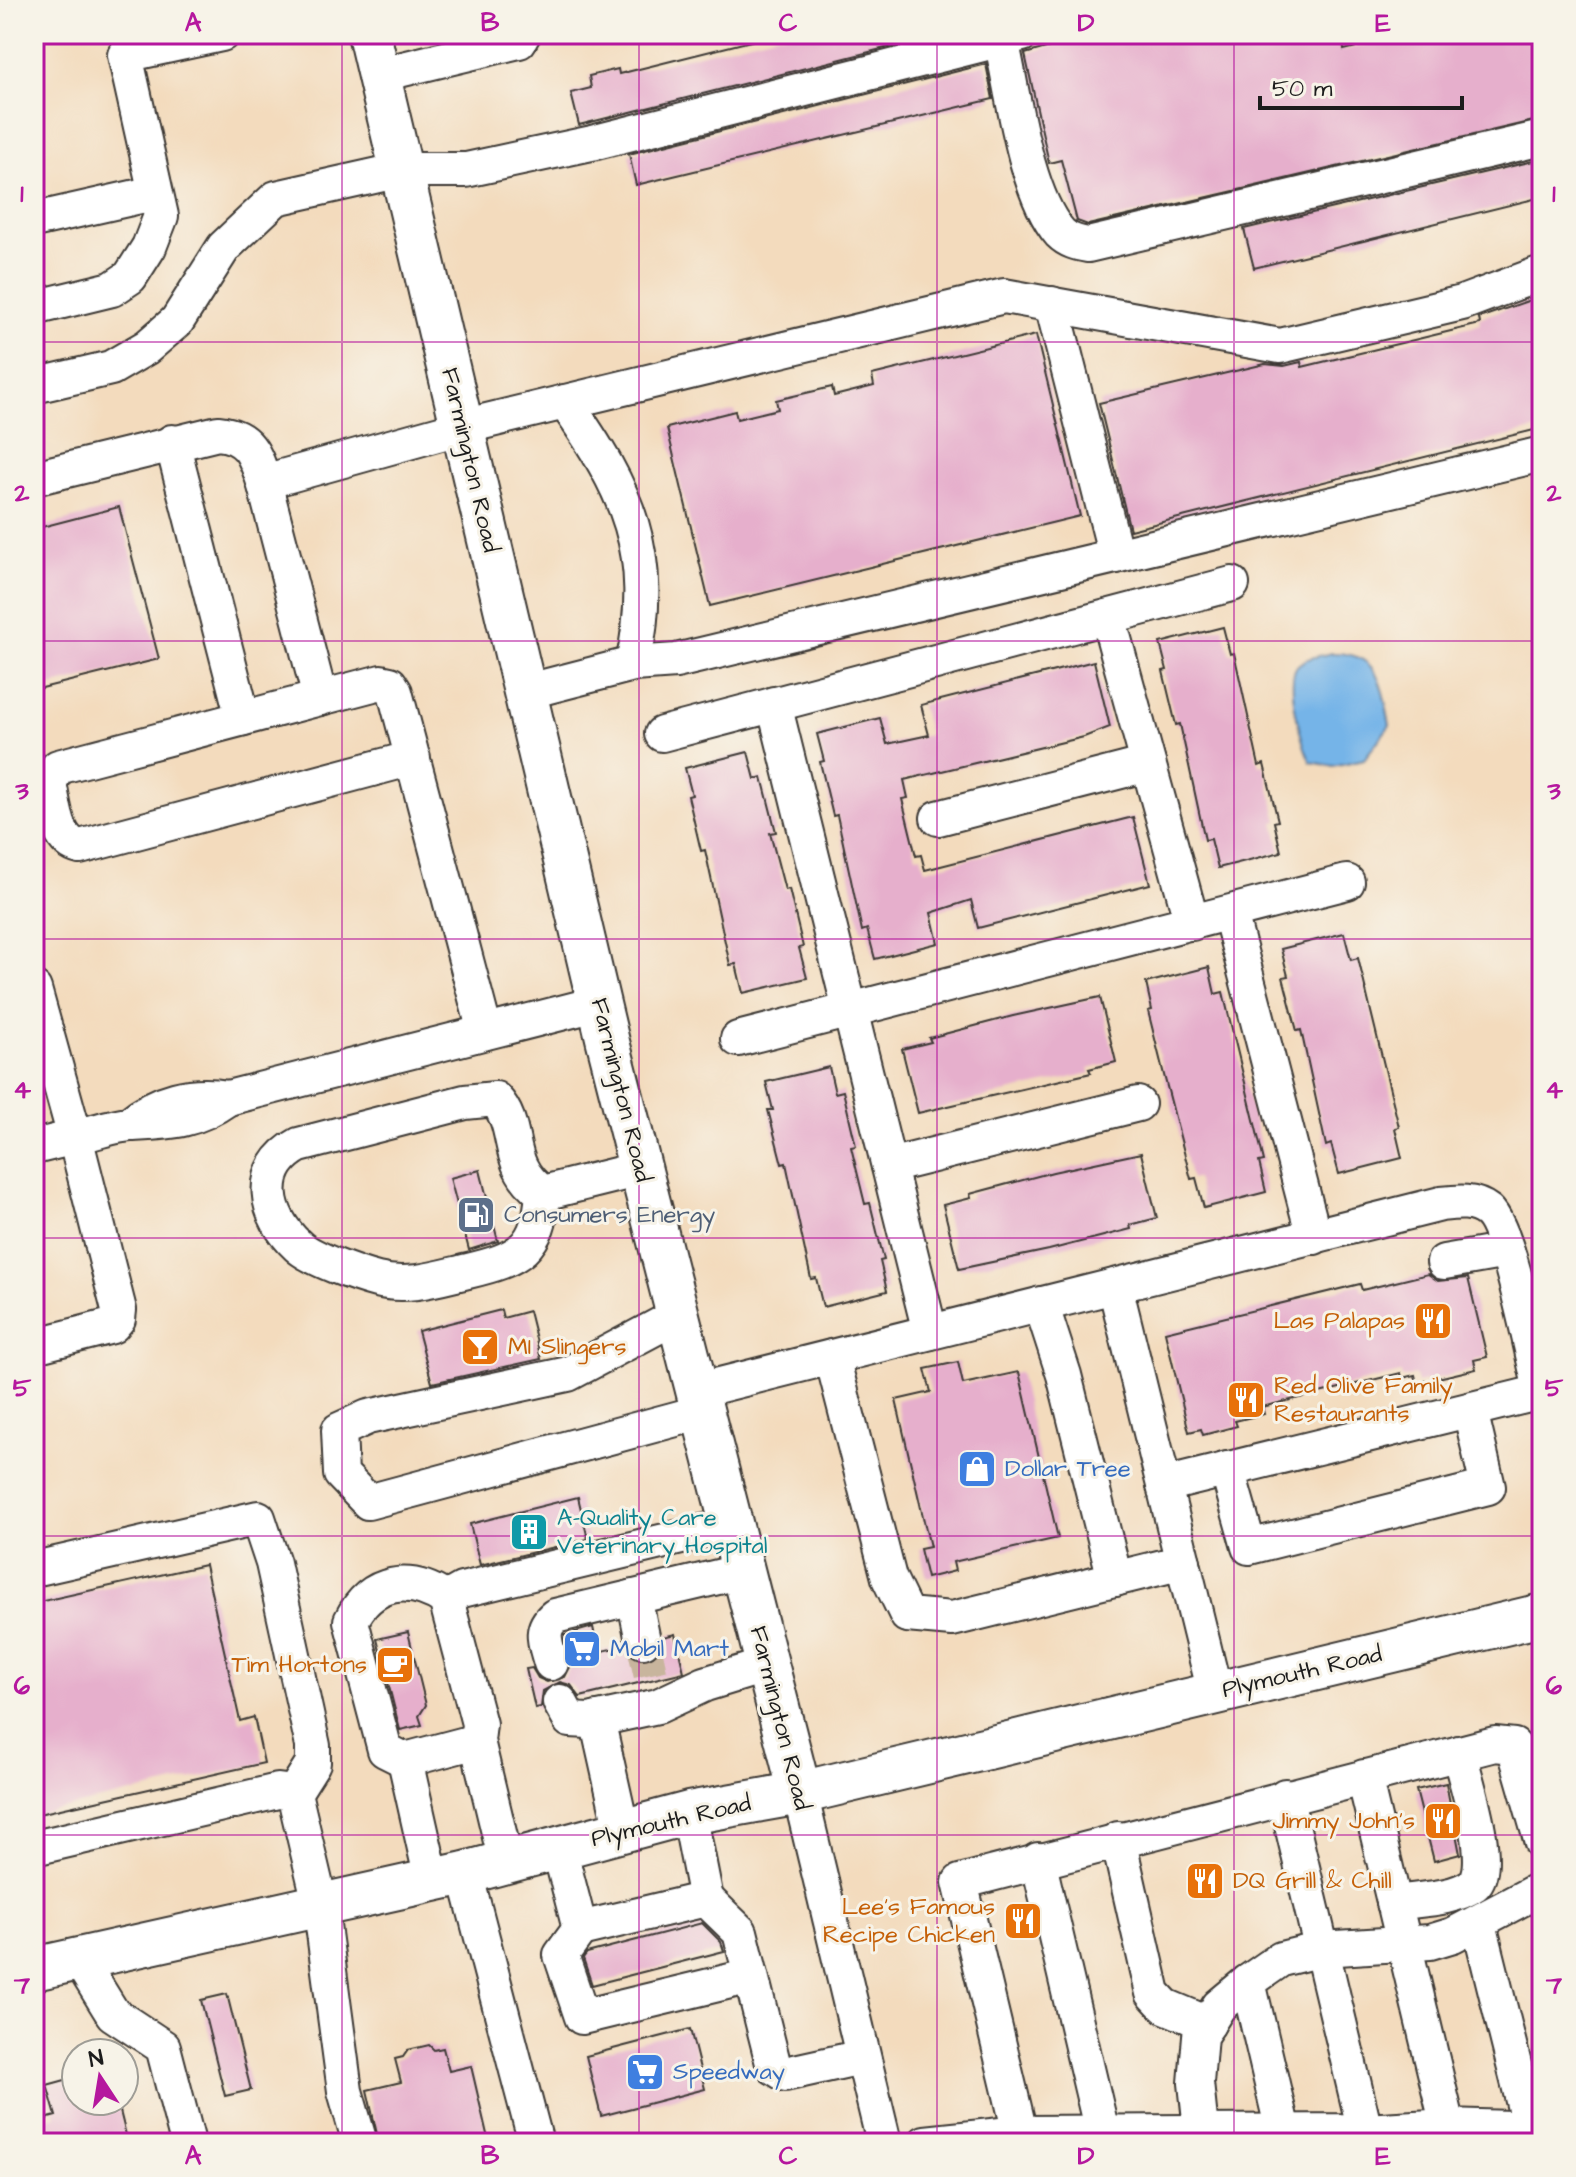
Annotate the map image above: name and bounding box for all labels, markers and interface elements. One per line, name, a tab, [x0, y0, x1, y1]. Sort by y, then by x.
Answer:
text: A	[185, 5, 202, 41]
text: B	[481, 5, 500, 41]
text: C	[779, 5, 798, 41]
text: D	[1078, 5, 1095, 41]
text: E	[1375, 5, 1391, 41]
scale bar	[1260, 60, 1462, 110]
text: 50 m	[1272, 72, 1333, 106]
text: 1	[20, 176, 24, 212]
text: 1	[1552, 176, 1556, 212]
street label: Farmington Road	[431, 364, 508, 556]
text: 2	[14, 475, 30, 511]
text: 2	[1546, 475, 1562, 511]
text: 3	[14, 773, 29, 809]
text: 3	[1546, 773, 1561, 809]
street label: Farmington Road	[581, 994, 660, 1186]
text: 4	[13, 1072, 31, 1108]
text: 4	[1545, 1072, 1563, 1108]
fuel station icon: Consumers Energy	[455, 1194, 497, 1236]
place label: Consumers Energy	[504, 1198, 715, 1233]
restaurant icon: Las Palapas	[1412, 1300, 1454, 1342]
place label: Las Palapas	[1273, 1304, 1405, 1338]
bar icon: MI Slingers	[459, 1326, 501, 1368]
place label: MI Slingers	[508, 1330, 627, 1365]
place label: Red Olive Family Restaurants	[1274, 1369, 1453, 1431]
text: 5	[13, 1370, 32, 1406]
text: 5	[1545, 1370, 1564, 1406]
restaurant icon: Red Olive Family Restaurants	[1225, 1379, 1267, 1421]
shop icon: Dollar Tree	[956, 1448, 998, 1490]
place label: Dollar Tree	[1005, 1452, 1131, 1486]
place label: A-Quality Care Veterinary Hospital	[557, 1501, 768, 1564]
building icon: A-Quality Care Veterinary Hospital	[508, 1511, 550, 1553]
street label: Farmington Road	[740, 1622, 819, 1814]
supermarket icon: Mobil Mart	[561, 1628, 603, 1670]
place label: Mobil Mart	[610, 1632, 729, 1666]
street label: Plymouth Road	[1219, 1637, 1385, 1708]
cafe icon: Tim Hortons	[374, 1644, 416, 1686]
place label: Tim Hortons	[232, 1648, 367, 1682]
text: 6	[14, 1668, 31, 1704]
text: 6	[1546, 1668, 1563, 1704]
street label: Plymouth Road	[588, 1786, 754, 1857]
restaurant icon: Jimmy John's	[1422, 1800, 1464, 1842]
place label: Jimmy John's	[1273, 1804, 1415, 1839]
restaurant icon: DQ Grill & Chill	[1184, 1860, 1226, 1902]
place label: DQ Grill & Chill	[1233, 1864, 1392, 1898]
place label: Lee's Famous Recipe Chicken	[823, 1890, 995, 1952]
restaurant icon: Lee's Famous Recipe Chicken	[1002, 1900, 1044, 1942]
text: 7	[13, 1967, 30, 2003]
text: 7	[1545, 1967, 1562, 2003]
north arrow	[60, 2037, 140, 2117]
text: N	[86, 2042, 106, 2075]
supermarket icon: Speedway	[624, 2051, 666, 2093]
place label: Speedway	[673, 2055, 785, 2090]
text: A	[185, 2138, 202, 2174]
text: B	[481, 2138, 500, 2174]
text: C	[779, 2138, 798, 2174]
text: D	[1078, 2138, 1095, 2174]
text: E	[1375, 2138, 1391, 2174]

